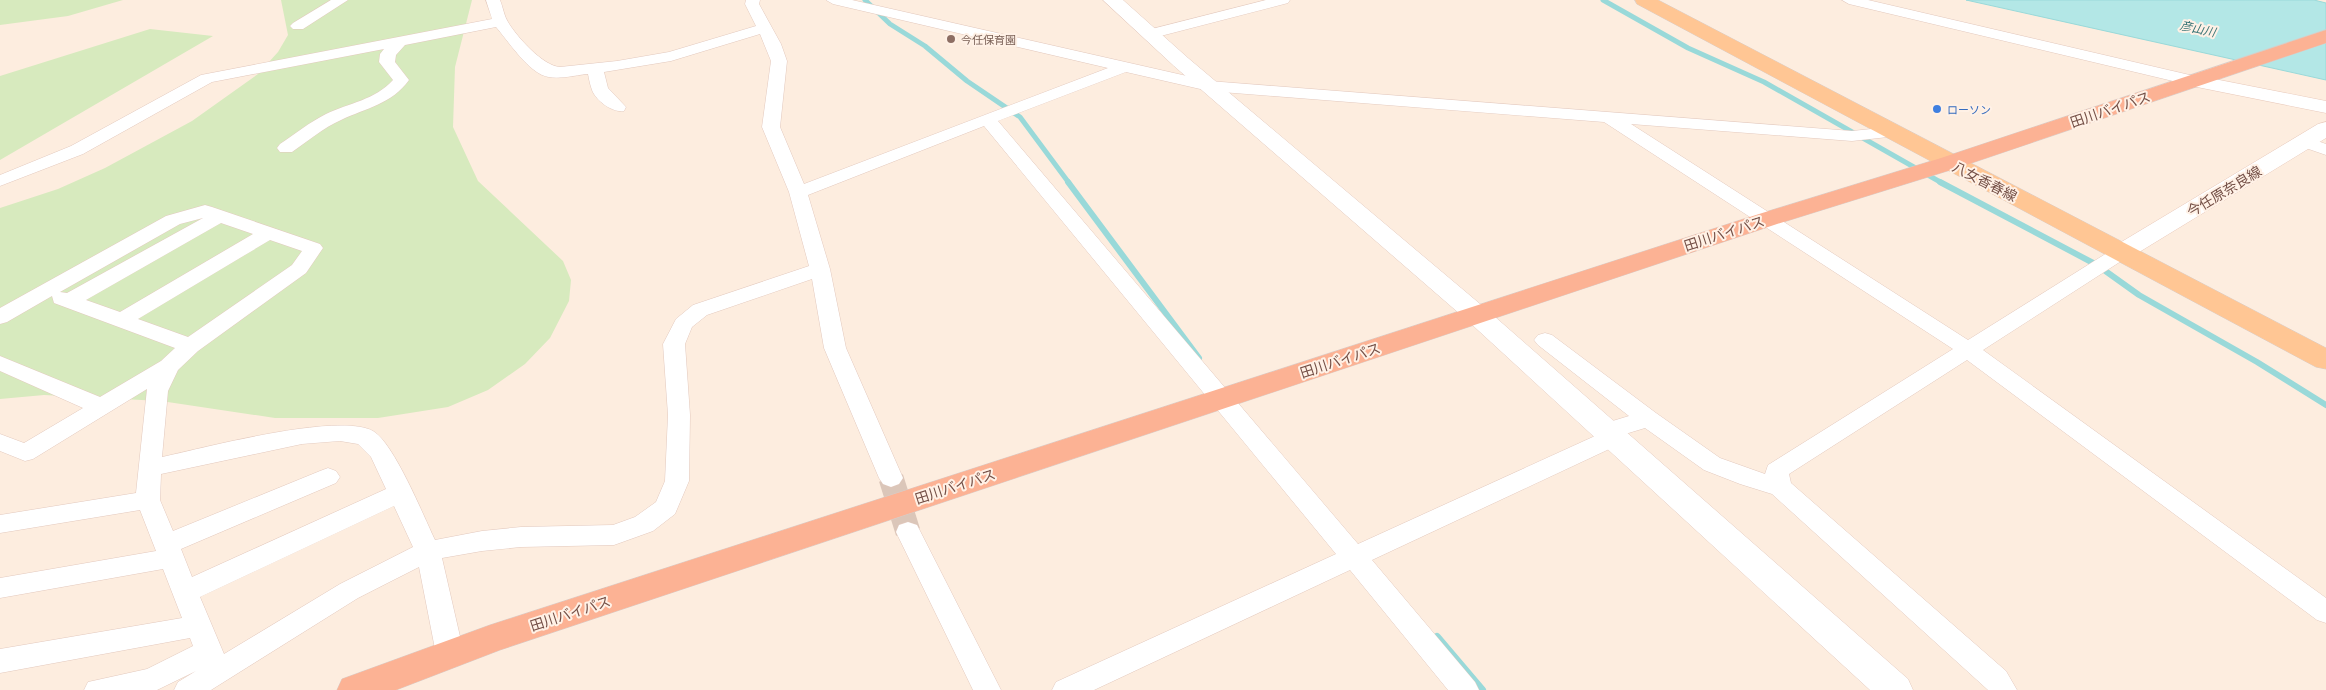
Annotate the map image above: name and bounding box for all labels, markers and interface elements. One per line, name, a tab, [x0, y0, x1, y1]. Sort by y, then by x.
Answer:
water label: 彦山川	[2179, 17, 2219, 39]
marker: 今任保育園	[945, 33, 957, 45]
place label: 今任保育園	[961, 33, 1016, 46]
street label: 田川バイパス	[2068, 87, 2152, 131]
marker: ローソン	[1931, 103, 1943, 115]
place label: ローソン	[1947, 103, 1991, 116]
street label: 八女香春線	[1950, 158, 2020, 204]
street label: 今任原奈良線	[2184, 162, 2264, 220]
street label: 田川バイパス	[1682, 212, 1766, 254]
street label: 田川バイパス	[1298, 339, 1382, 381]
street label: 田川バイパス	[913, 465, 997, 507]
street label: 田川バイパス	[528, 592, 612, 634]

